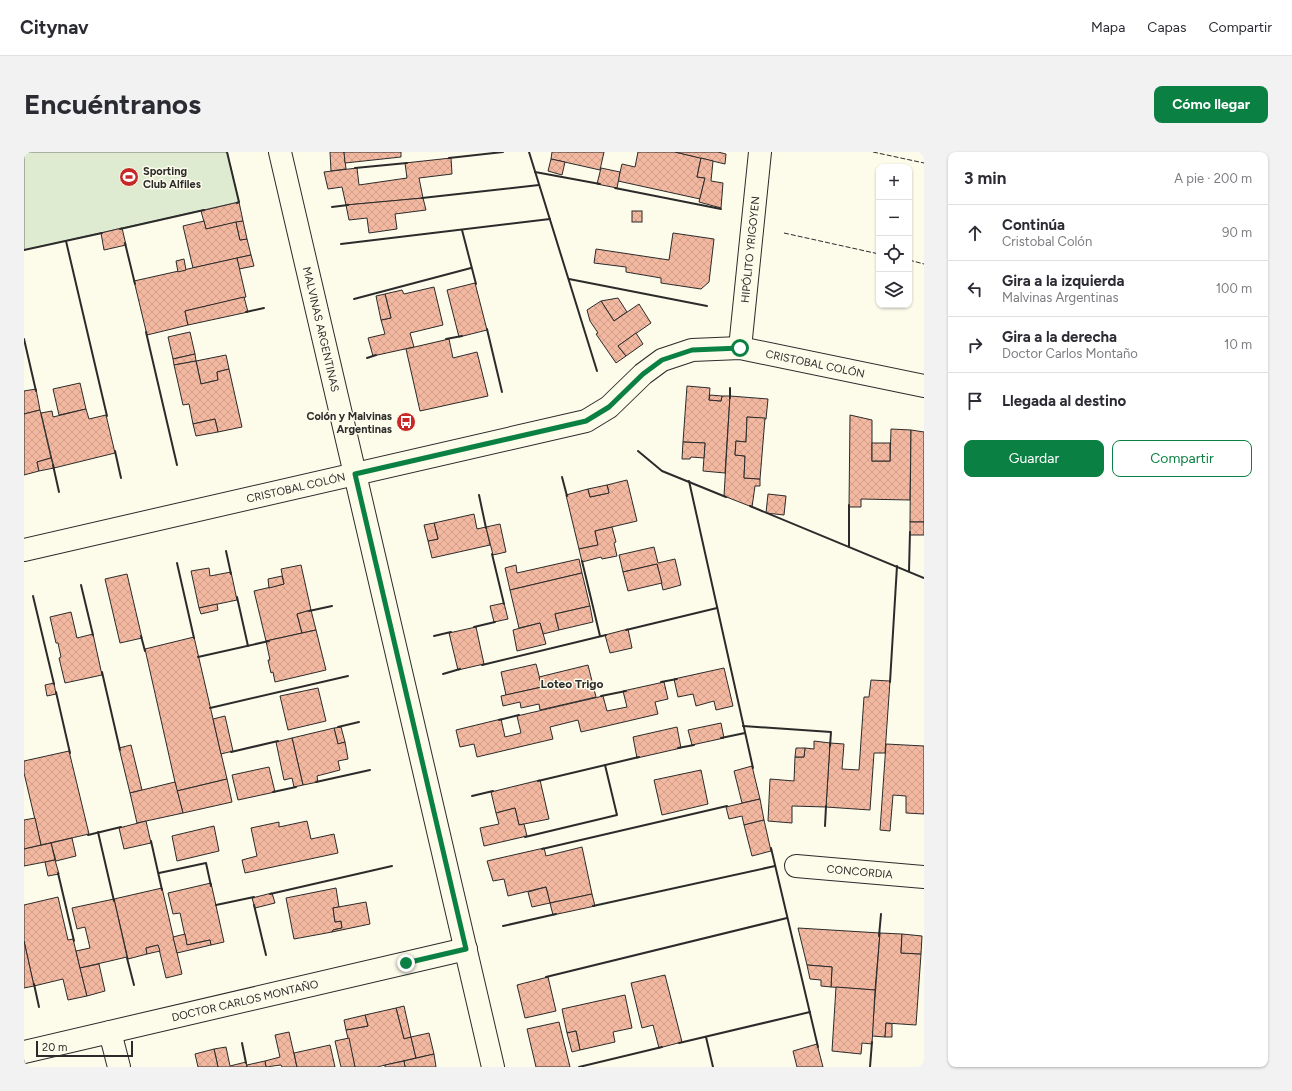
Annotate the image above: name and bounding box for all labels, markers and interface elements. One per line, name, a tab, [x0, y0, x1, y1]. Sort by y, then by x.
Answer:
text: Citynav	[20, 16, 89, 39]
text: Mapa	[1091, 19, 1125, 36]
text: Capas	[1147, 19, 1186, 36]
text: Compartir	[1208, 19, 1272, 36]
button: Cómo llegar	[1154, 86, 1268, 123]
text: Encuéntranos	[24, 87, 201, 121]
map controls	[876, 164, 912, 308]
button: +	[876, 164, 912, 200]
place label: Sporting Club Alfiles	[143, 165, 201, 191]
sports icon: Sporting Club Alfiles	[118, 166, 140, 188]
text: 3 min	[964, 168, 1006, 188]
text: A pie · 200 m	[1174, 171, 1252, 186]
street label: HIPÓLITO YRIGOYEN	[738, 196, 762, 304]
button: −	[876, 200, 912, 236]
text: Continúa	[1002, 216, 1065, 234]
icon: ahead	[964, 222, 986, 244]
text: 90 m	[1222, 225, 1252, 240]
text: Cristobal Colón	[1002, 234, 1092, 249]
button: locate	[876, 236, 912, 272]
street label: MALVINAS ARGENTINAS	[300, 265, 342, 393]
button: layers	[876, 272, 912, 308]
text: Gira a la izquierda	[1002, 272, 1124, 290]
icon: left	[964, 278, 986, 300]
text: 100 m	[1216, 281, 1252, 296]
text: Malvinas Argentinas	[1002, 290, 1118, 305]
text: Gira a la derecha	[1002, 328, 1117, 346]
icon: right	[964, 334, 986, 356]
text: 10 m	[1224, 337, 1252, 352]
route start	[731, 339, 749, 357]
text: Doctor Carlos Montaño	[1002, 346, 1138, 361]
street label: CRISTOBAL COLÓN	[764, 347, 866, 380]
icon: arrive	[964, 390, 986, 412]
text: Llegada al destino	[1002, 392, 1126, 410]
place label: Colón y Malvinas Argentinas	[306, 410, 392, 436]
bus stop icon: Colón y Malvinas Argentinas	[395, 411, 417, 433]
button: Guardar	[964, 440, 1104, 477]
button: Compartir	[1112, 440, 1252, 477]
street label: CRISTOBAL COLÓN	[245, 470, 347, 505]
district label: Loteo Trigo	[540, 677, 604, 691]
street label: CONCORDIA	[826, 862, 894, 881]
route end	[397, 954, 415, 972]
street label: DOCTOR CARLOS MONTAÑO	[170, 977, 320, 1024]
scale bar	[36, 1039, 133, 1058]
text: 20 m	[42, 1041, 67, 1054]

